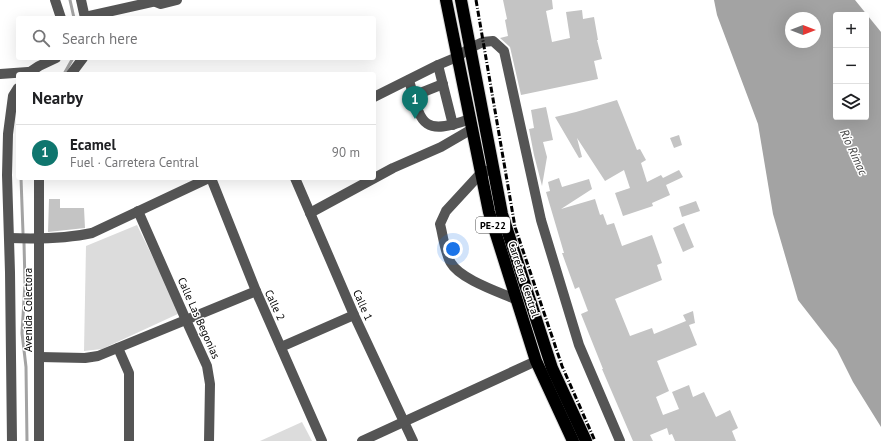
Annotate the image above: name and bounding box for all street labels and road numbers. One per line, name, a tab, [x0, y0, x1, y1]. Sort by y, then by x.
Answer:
road number: PE-22	[476, 217, 510, 233]
street label: Carretera Central	[505, 239, 543, 320]
street label: Avenida Colectora	[21, 268, 35, 352]
street label: Calle Las Begonias	[175, 275, 223, 361]
street label: Calle 2	[262, 287, 288, 323]
street label: Calle 1	[350, 287, 376, 323]

